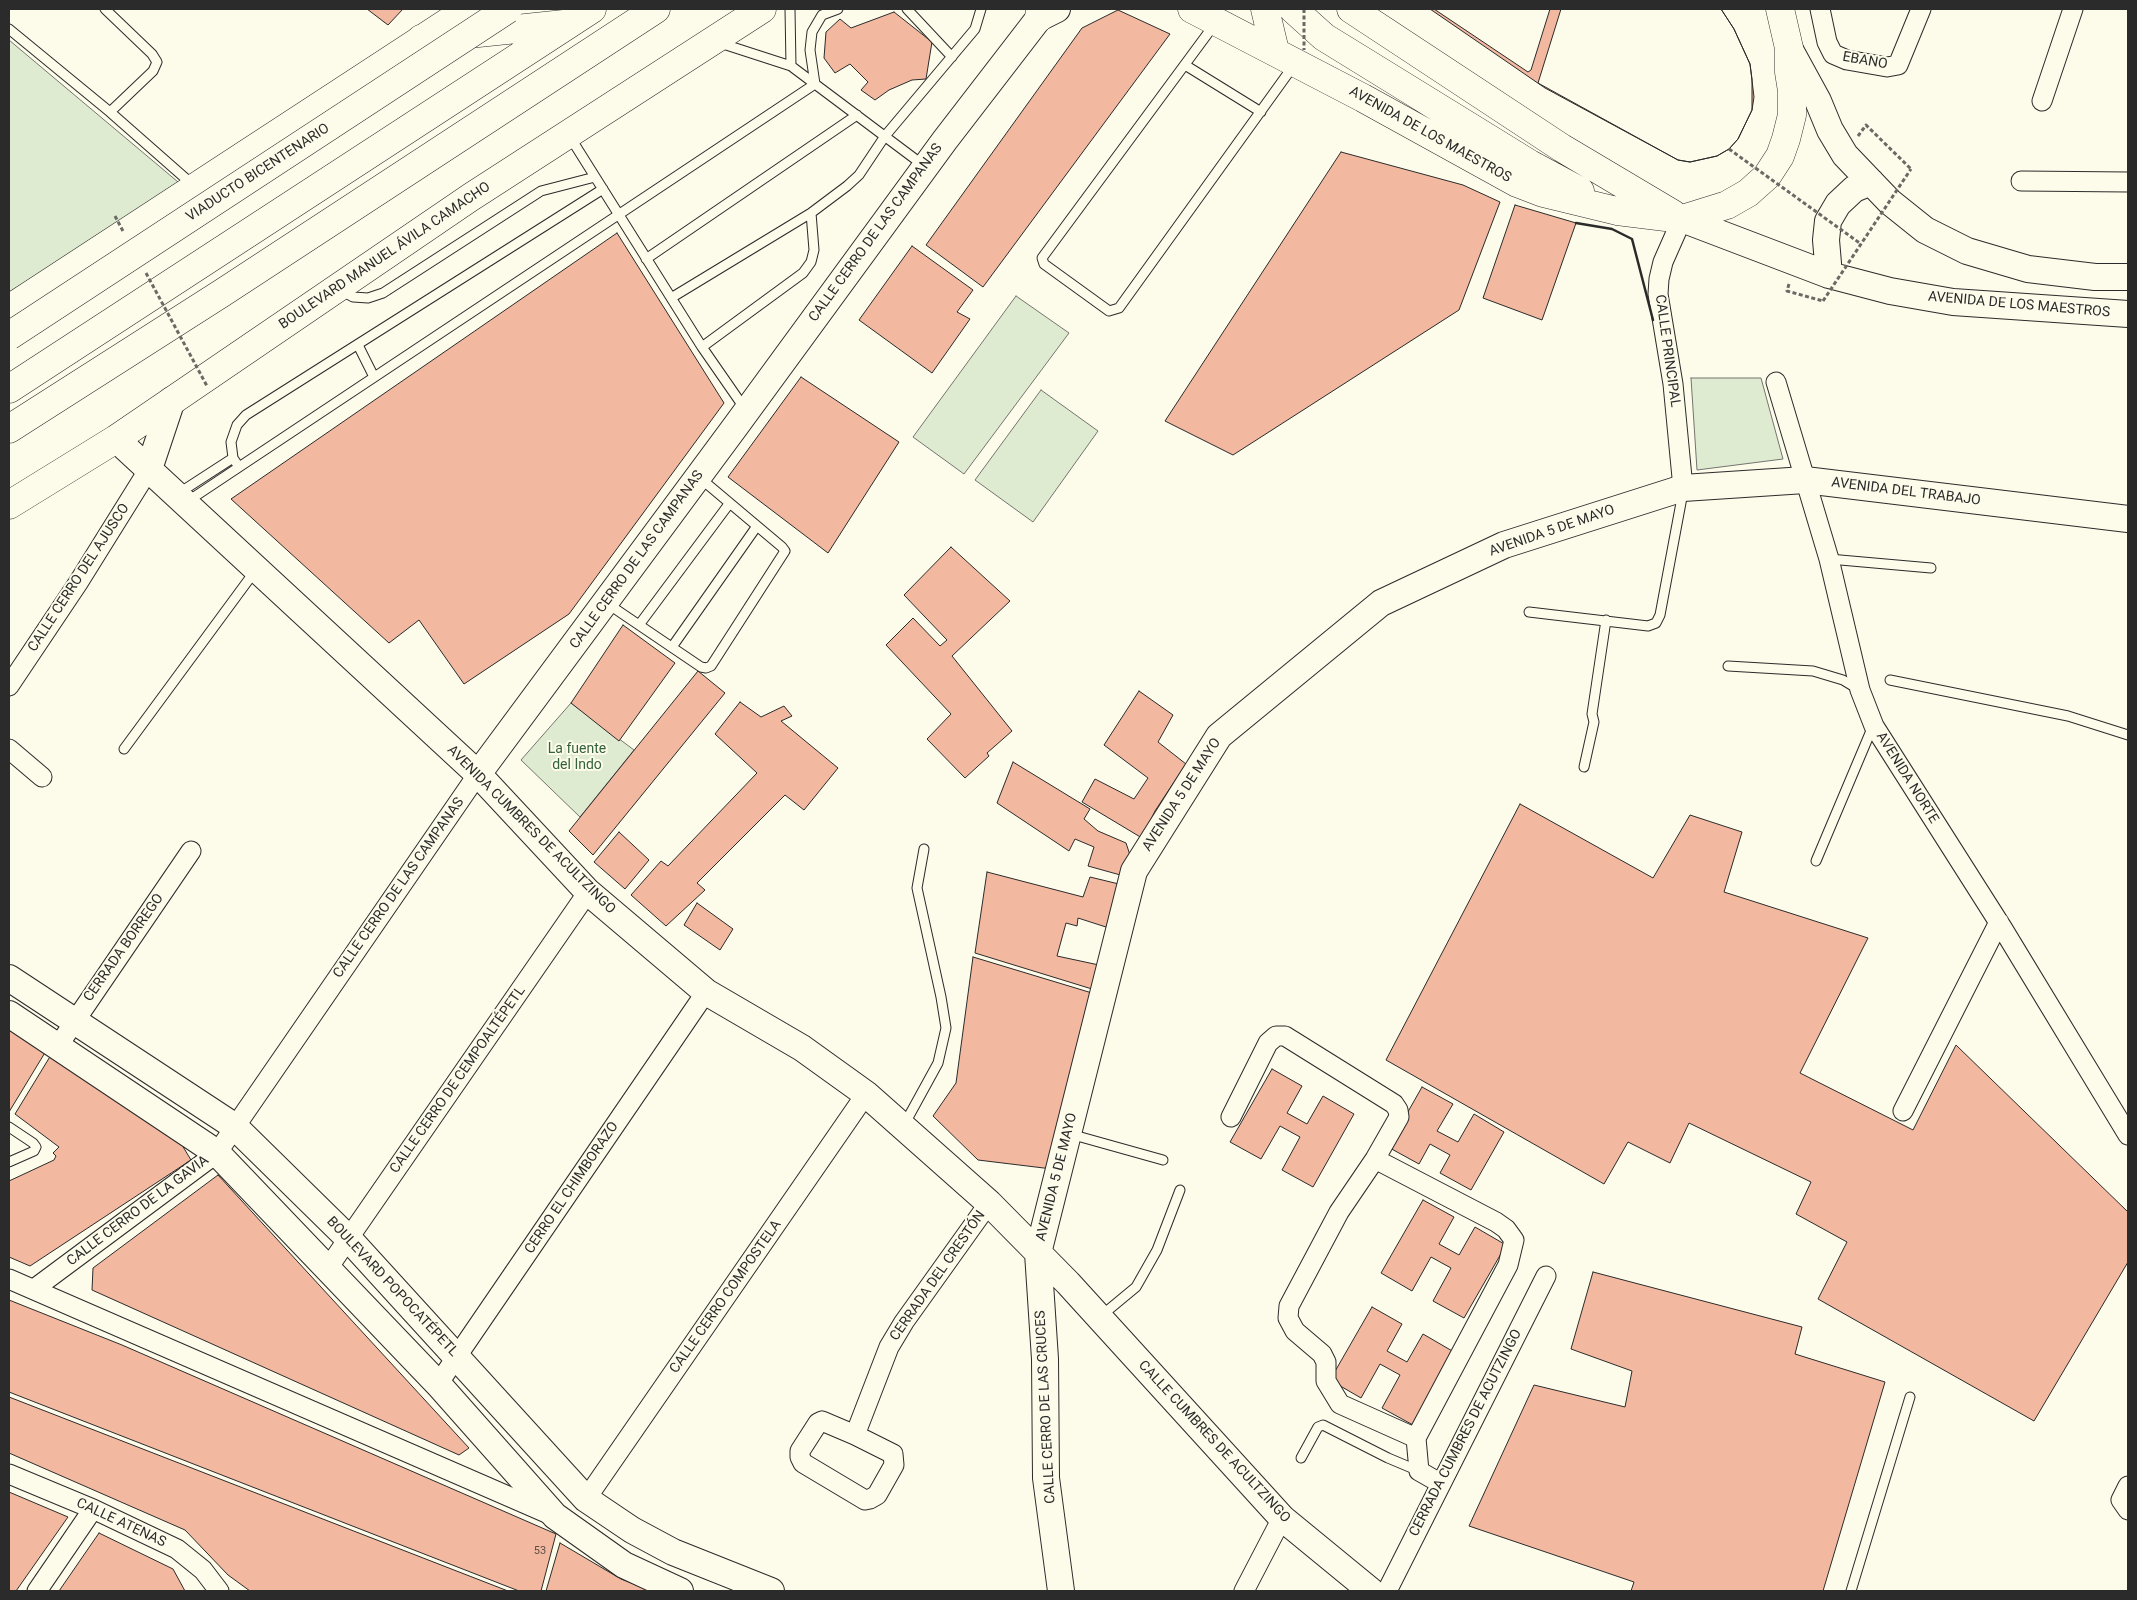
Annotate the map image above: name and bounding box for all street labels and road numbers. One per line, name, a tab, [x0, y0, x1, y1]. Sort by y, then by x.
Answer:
street label: EBANO	[1841, 49, 1889, 73]
street label: AVENIDA DE LOS MAESTROS	[1346, 83, 1514, 187]
street label: VIADUCTO BICENTENARIO	[183, 120, 333, 226]
street label: CALLE CERRO DE LAS CAMPANAS	[806, 141, 946, 325]
street label: BOULEVARD MANUEL ÁVILA CAMACHO	[276, 179, 494, 333]
street label: AVENIDA DE LOS MAESTROS	[1927, 289, 2111, 321]
street label: CALLE PRINCIPAL	[1651, 294, 1683, 408]
street label: CALLE CERRO DE LAS CAMPANAS	[567, 468, 707, 652]
street label: AVENIDA DEL TRABAJO	[1830, 475, 1982, 509]
street label: CALLE CERRO DEL AJUSCO	[25, 501, 133, 655]
street label: AVENIDA 5 DE MAYO	[1487, 502, 1617, 560]
street label: AVENIDA NORTE	[1872, 729, 1942, 827]
street label: AVENIDA 5 DE MAYO	[1139, 735, 1225, 855]
street label: AVENIDA CUMBRES DE ACULTZINGO	[443, 742, 619, 918]
street label: CALLE CERRO DE LAS CAMPANAS	[330, 795, 468, 981]
street label: CERRADA BORREGO	[80, 891, 168, 1005]
street label: CALLE CERRO DE CEMPOALTÉPETL	[387, 983, 529, 1177]
street label: AVENIDA 5 DE MAYO	[1033, 1111, 1081, 1243]
street label: CERRO EL CHIMBORAZO	[522, 1119, 622, 1257]
street label: CALLE CERRO DE LA GAVIA	[64, 1152, 212, 1270]
street label: CERRADA DEL CRESTÓN	[887, 1208, 989, 1344]
street label: BOULEVARD POPOCATÉPETL	[323, 1214, 461, 1360]
street label: CALLE CERRO COMPOSTELA	[667, 1217, 785, 1377]
street label: CALLE CERRO DE LAS CRUCES	[1033, 1310, 1059, 1504]
street label: CERRADA CUMBRES DE ACUTZINGO	[1406, 1327, 1526, 1539]
street label: CALLE CUMBRES DE ACULTZINGO	[1134, 1357, 1294, 1527]
street label: CALLE ATENAS	[74, 1495, 168, 1551]

